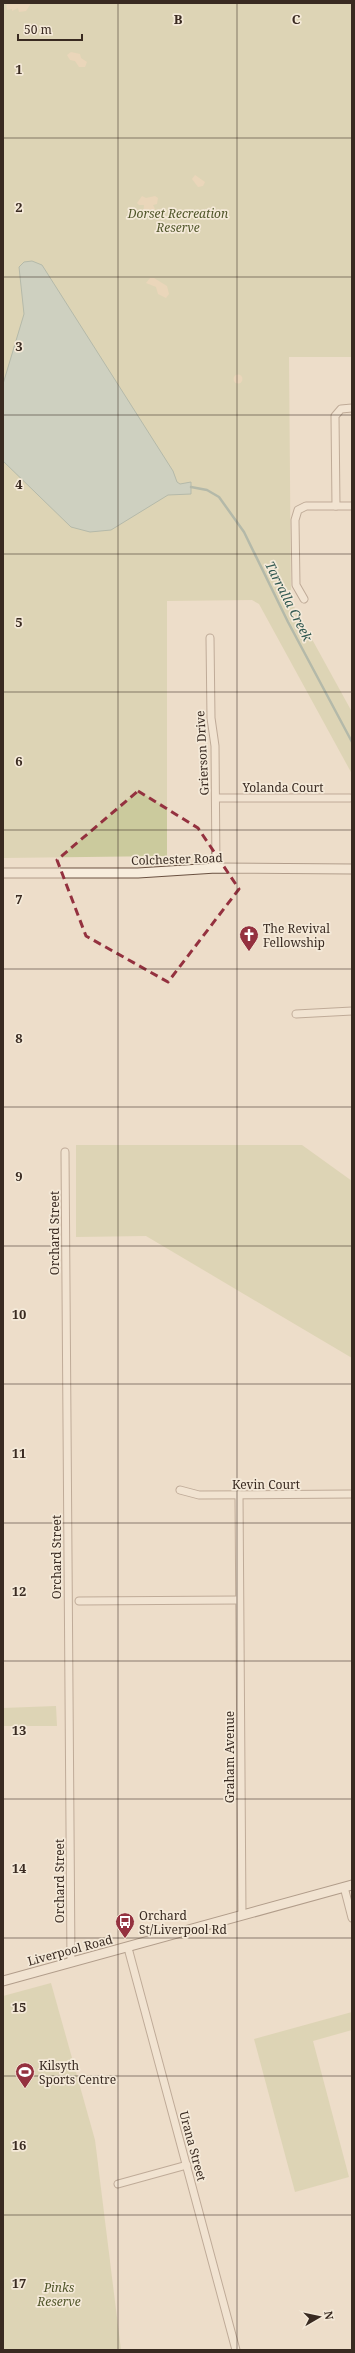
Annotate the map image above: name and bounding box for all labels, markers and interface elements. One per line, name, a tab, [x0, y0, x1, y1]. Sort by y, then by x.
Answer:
text: B	[174, 10, 183, 28]
text: C	[292, 10, 301, 28]
scale bar	[18, 16, 82, 42]
text: 50 m	[24, 21, 52, 38]
text: 1	[15, 60, 23, 78]
text: 2	[15, 198, 23, 216]
park label: Dorset Recreation Reserve	[127, 205, 228, 236]
text: 3	[15, 337, 23, 355]
text: 4	[15, 475, 23, 493]
water label: Tarralla Creek	[261, 558, 317, 645]
text: 5	[15, 613, 23, 631]
street label: Grierson Drive	[191, 710, 213, 796]
text: 6	[15, 752, 23, 770]
street label: Yolanda Court	[242, 779, 323, 796]
street label: Colchester Road	[131, 849, 224, 869]
text: 7	[15, 890, 23, 908]
place label: The Revival Fellowship	[263, 920, 330, 951]
church icon: The Revival Fellowship	[238, 924, 260, 952]
text: 8	[15, 1029, 23, 1047]
text: 9	[15, 1167, 23, 1185]
street label: Orchard Street	[46, 1191, 63, 1275]
text: 10	[12, 1305, 26, 1323]
text: 11	[12, 1444, 26, 1462]
street label: Kevin Court	[232, 1476, 300, 1493]
street label: Orchard Street	[48, 1515, 65, 1599]
text: 12	[12, 1582, 26, 1600]
street label: Graham Avenue	[221, 1711, 238, 1803]
text: 13	[12, 1721, 26, 1739]
street label: Orchard Street	[51, 1839, 68, 1923]
text: 14	[12, 1859, 27, 1877]
place label: Orchard St/Liverpool Rd	[139, 1907, 227, 1938]
bus stop icon: Orchard St/Liverpool Rd	[114, 1911, 136, 1939]
street label: Liverpool Road	[26, 1930, 115, 1970]
text: 15	[12, 1998, 26, 2016]
place label: Kilsyth Sports Centre	[39, 2057, 116, 2088]
sports icon: Kilsyth Sports Centre	[14, 2061, 36, 2089]
street label: Urana Street	[175, 2109, 211, 2183]
text: 16	[12, 2136, 26, 2154]
text: 17	[12, 2274, 26, 2292]
park label: Pinks Reserve	[36, 2279, 81, 2310]
north arrow	[299, 2297, 339, 2337]
text: N	[321, 2310, 338, 2321]

